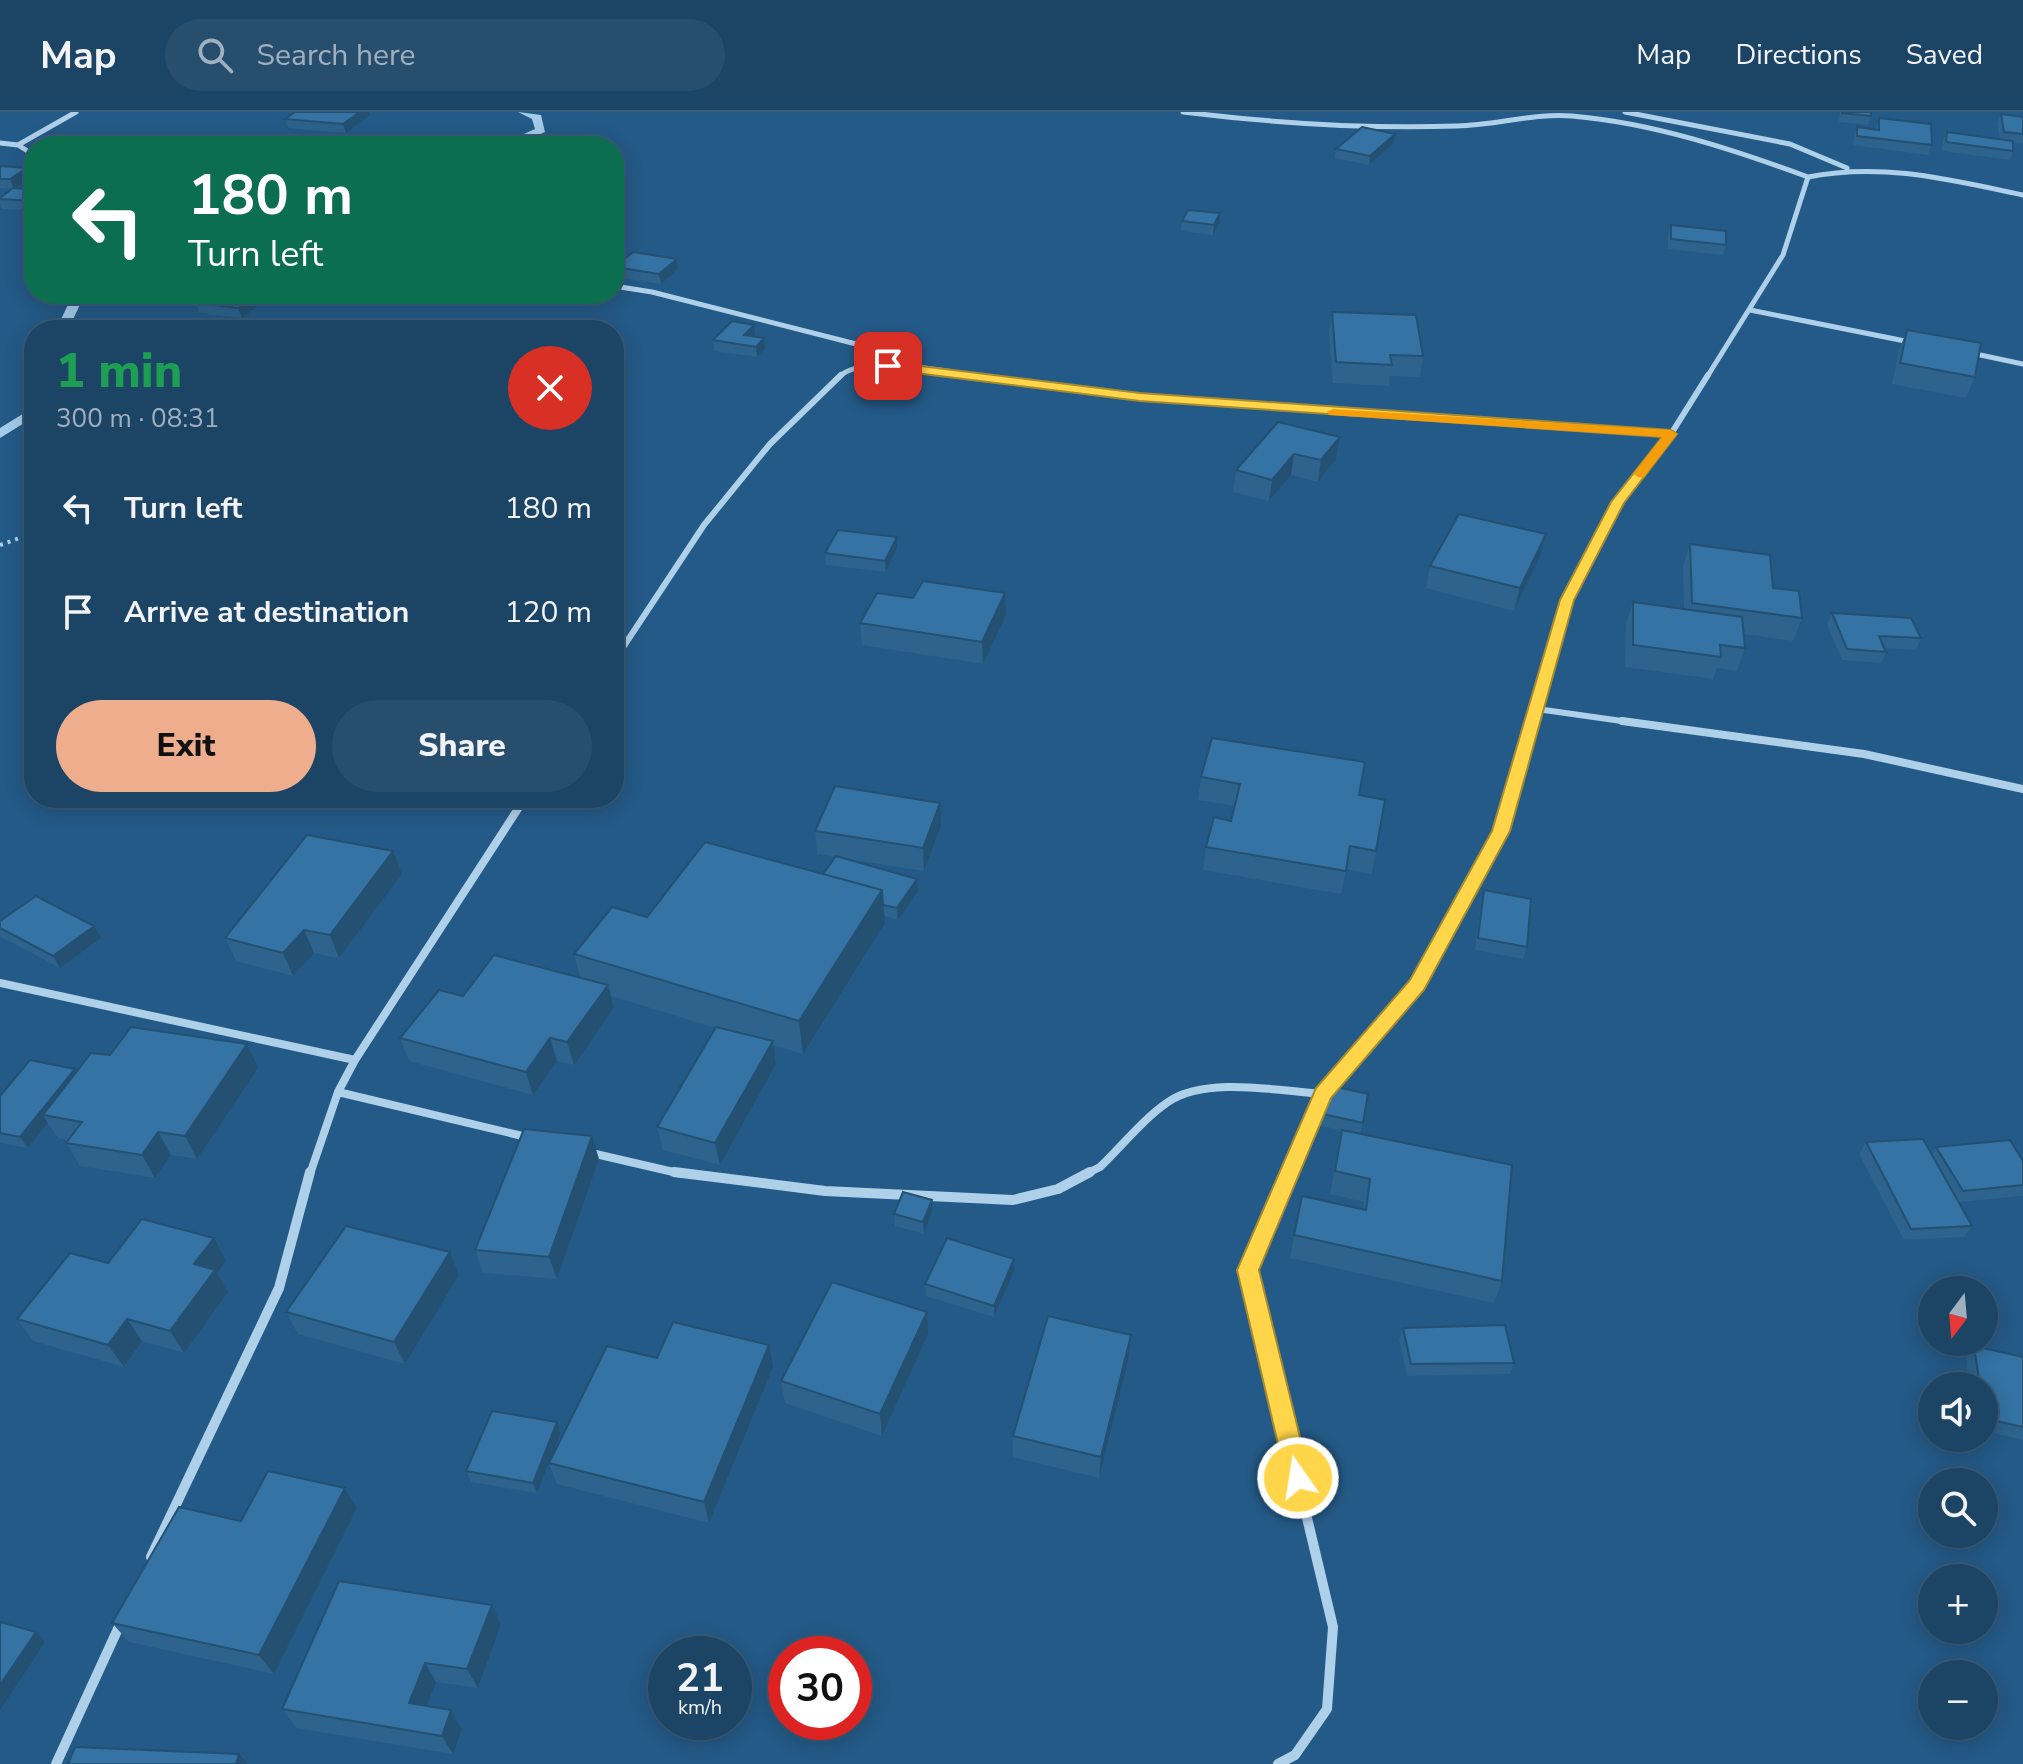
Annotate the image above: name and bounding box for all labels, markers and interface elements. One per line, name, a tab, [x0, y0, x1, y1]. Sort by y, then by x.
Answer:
search box	[165, 19, 725, 91]
text: Map	[40, 30, 117, 81]
icon: search	[193, 33, 237, 77]
text: Search here	[257, 35, 416, 76]
text: Map	[1636, 36, 1691, 74]
text: Directions	[1735, 36, 1862, 74]
text: Saved	[1906, 36, 1983, 74]
text: 180 m	[188, 157, 353, 234]
icon: left	[56, 168, 160, 272]
text: Turn left	[188, 230, 323, 279]
pin	[854, 332, 922, 400]
text: 1 min	[56, 338, 182, 404]
icon: arrive	[866, 344, 910, 388]
button: close	[508, 346, 592, 430]
text: 300 m · 08:31	[56, 401, 219, 436]
icon: left	[56, 486, 100, 530]
text: Turn left	[124, 488, 242, 529]
text: 180 m	[505, 488, 592, 529]
icon: arrive	[56, 590, 100, 634]
text: Arrive at destination	[124, 592, 409, 633]
text: 120 m	[505, 592, 592, 633]
button: Exit	[56, 700, 316, 792]
button: Share	[332, 700, 592, 792]
north arrow	[1918, 1276, 1998, 1356]
map controls	[1918, 1276, 1998, 1740]
button: sound	[1918, 1372, 1998, 1452]
position arrow	[1256, 1436, 1340, 1520]
button: search	[1918, 1468, 1998, 1548]
button: +	[1918, 1564, 1998, 1644]
speed limit sign: 30	[768, 1636, 872, 1740]
text: 21	[676, 1651, 724, 1705]
button: −	[1918, 1660, 1998, 1740]
text: km/h	[678, 1694, 722, 1721]

